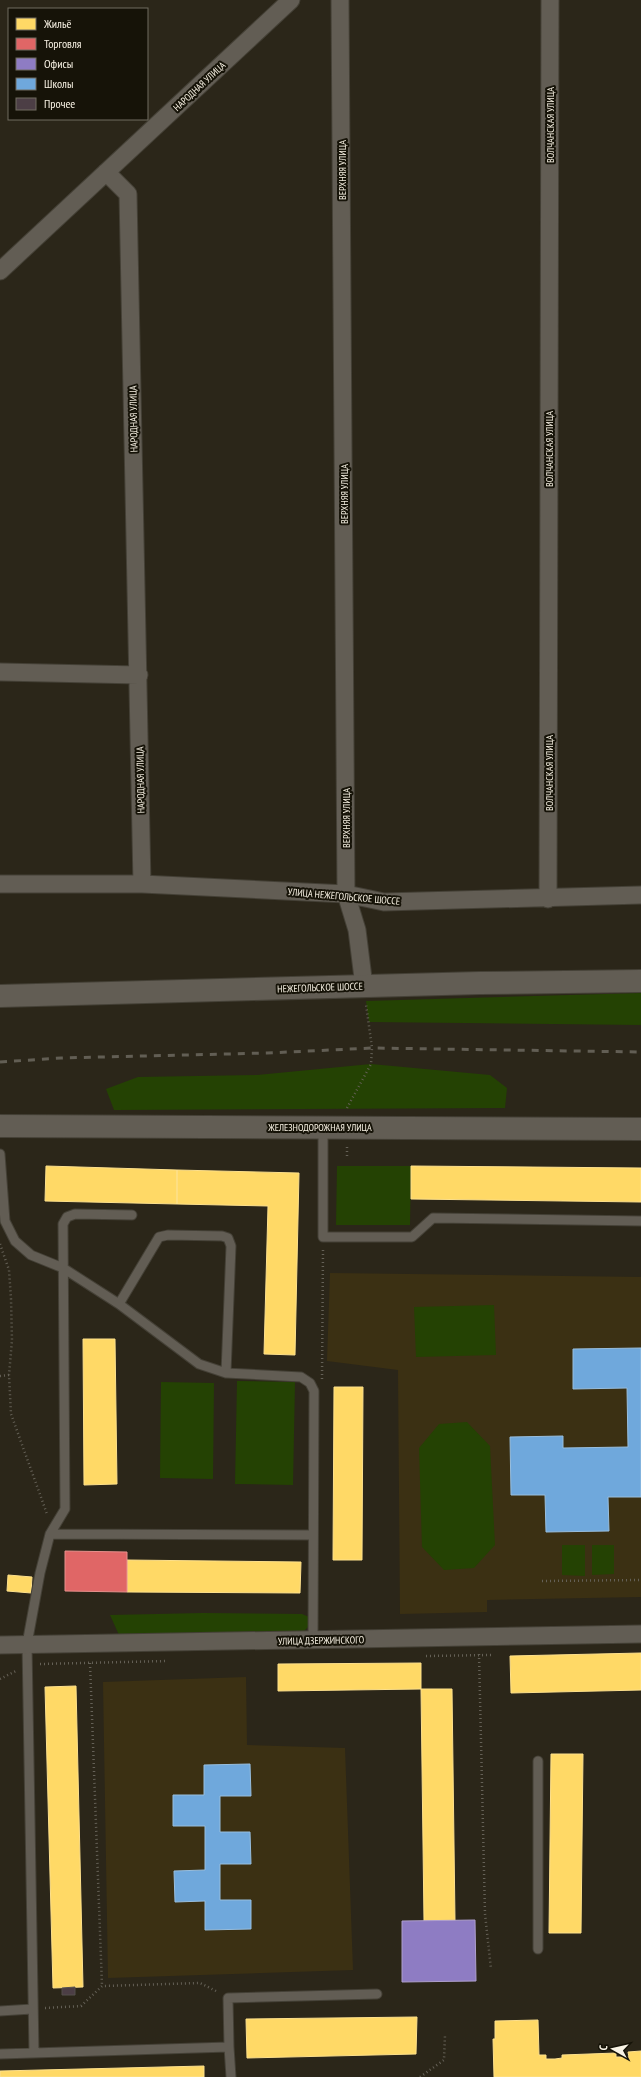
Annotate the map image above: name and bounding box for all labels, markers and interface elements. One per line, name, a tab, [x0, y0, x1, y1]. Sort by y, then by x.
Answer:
legend	[8, 8, 148, 120]
text: Жильё	[43, 16, 71, 31]
text: Торговля	[44, 36, 82, 51]
text: Офисы	[44, 56, 73, 71]
street label: НАРОДНАЯ УЛИЦА	[170, 59, 228, 114]
text: Школы	[44, 76, 73, 91]
street label: ВОЛЧАНСКАЯ УЛИЦА	[544, 87, 557, 163]
text: Прочее	[44, 96, 75, 111]
street label: ВЕРХНЯЯ УЛИЦА	[336, 140, 349, 200]
street label: НАРОДНАЯ УЛИЦА	[126, 385, 141, 453]
street label: ВОЛЧАНСКАЯ УЛИЦА	[543, 411, 556, 487]
street label: ВЕРХНЯЯ УЛИЦА	[338, 464, 351, 524]
street label: ВОЛЧАНСКАЯ УЛИЦА	[543, 735, 556, 811]
street label: НАРОДНАЯ УЛИЦА	[133, 746, 148, 814]
street label: ВЕРХНЯЯ УЛИЦА	[340, 788, 353, 848]
street label: УЛИЦА НЕЖЕГОЛЬСКОЕ ШОССЕ	[287, 885, 401, 908]
street label: НЕЖЕГОЛЬСКОЕ ШОССЕ	[277, 980, 363, 995]
street label: ЖЕЛЕЗНОДОРОЖНАЯ УЛИЦА	[267, 1121, 372, 1134]
street label: УЛИЦА ДЗЕРЖИНСКОГО	[278, 1633, 365, 1648]
north arrow	[593, 2029, 633, 2069]
text: С	[596, 2044, 610, 2051]

